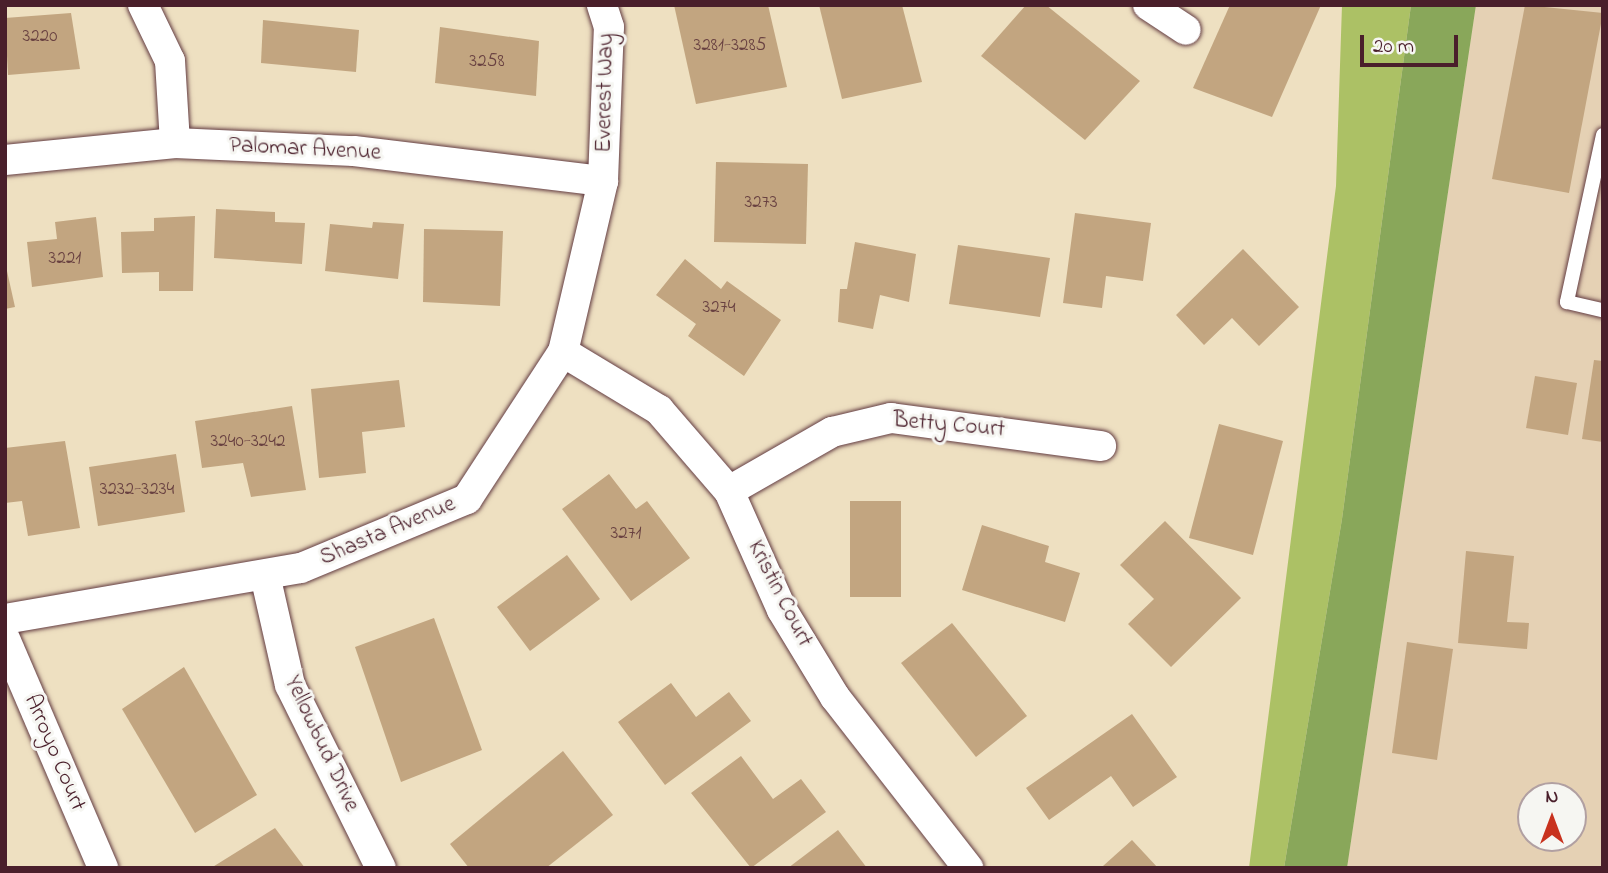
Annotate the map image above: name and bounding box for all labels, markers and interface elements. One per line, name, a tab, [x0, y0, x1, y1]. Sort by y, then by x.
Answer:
scale bar	[1363, 21, 1461, 65]
house number: 3220	[23, 26, 57, 48]
text: 20 m	[1373, 32, 1414, 62]
street label: Everest Way	[591, 33, 621, 153]
house number: 3281-3285	[694, 35, 766, 57]
house number: 3258	[469, 51, 505, 73]
street label: Palomar Avenue	[228, 132, 382, 168]
house number: 3273	[745, 192, 777, 214]
house number: 3221	[49, 248, 81, 270]
house number: 3274	[703, 297, 735, 319]
street label: Betty Court	[892, 407, 1006, 445]
house number: 3240-3242	[210, 431, 286, 453]
house number: 3232-3234	[100, 479, 174, 501]
street label: Shasta Avenue	[316, 491, 460, 573]
house number: 3271	[610, 523, 642, 545]
street label: Kristin Court	[740, 536, 818, 652]
street label: Yellowbud Drive	[277, 672, 365, 816]
street label: Arroyo Court	[17, 690, 91, 816]
north arrow	[1517, 782, 1587, 852]
text: N	[1546, 784, 1558, 811]

